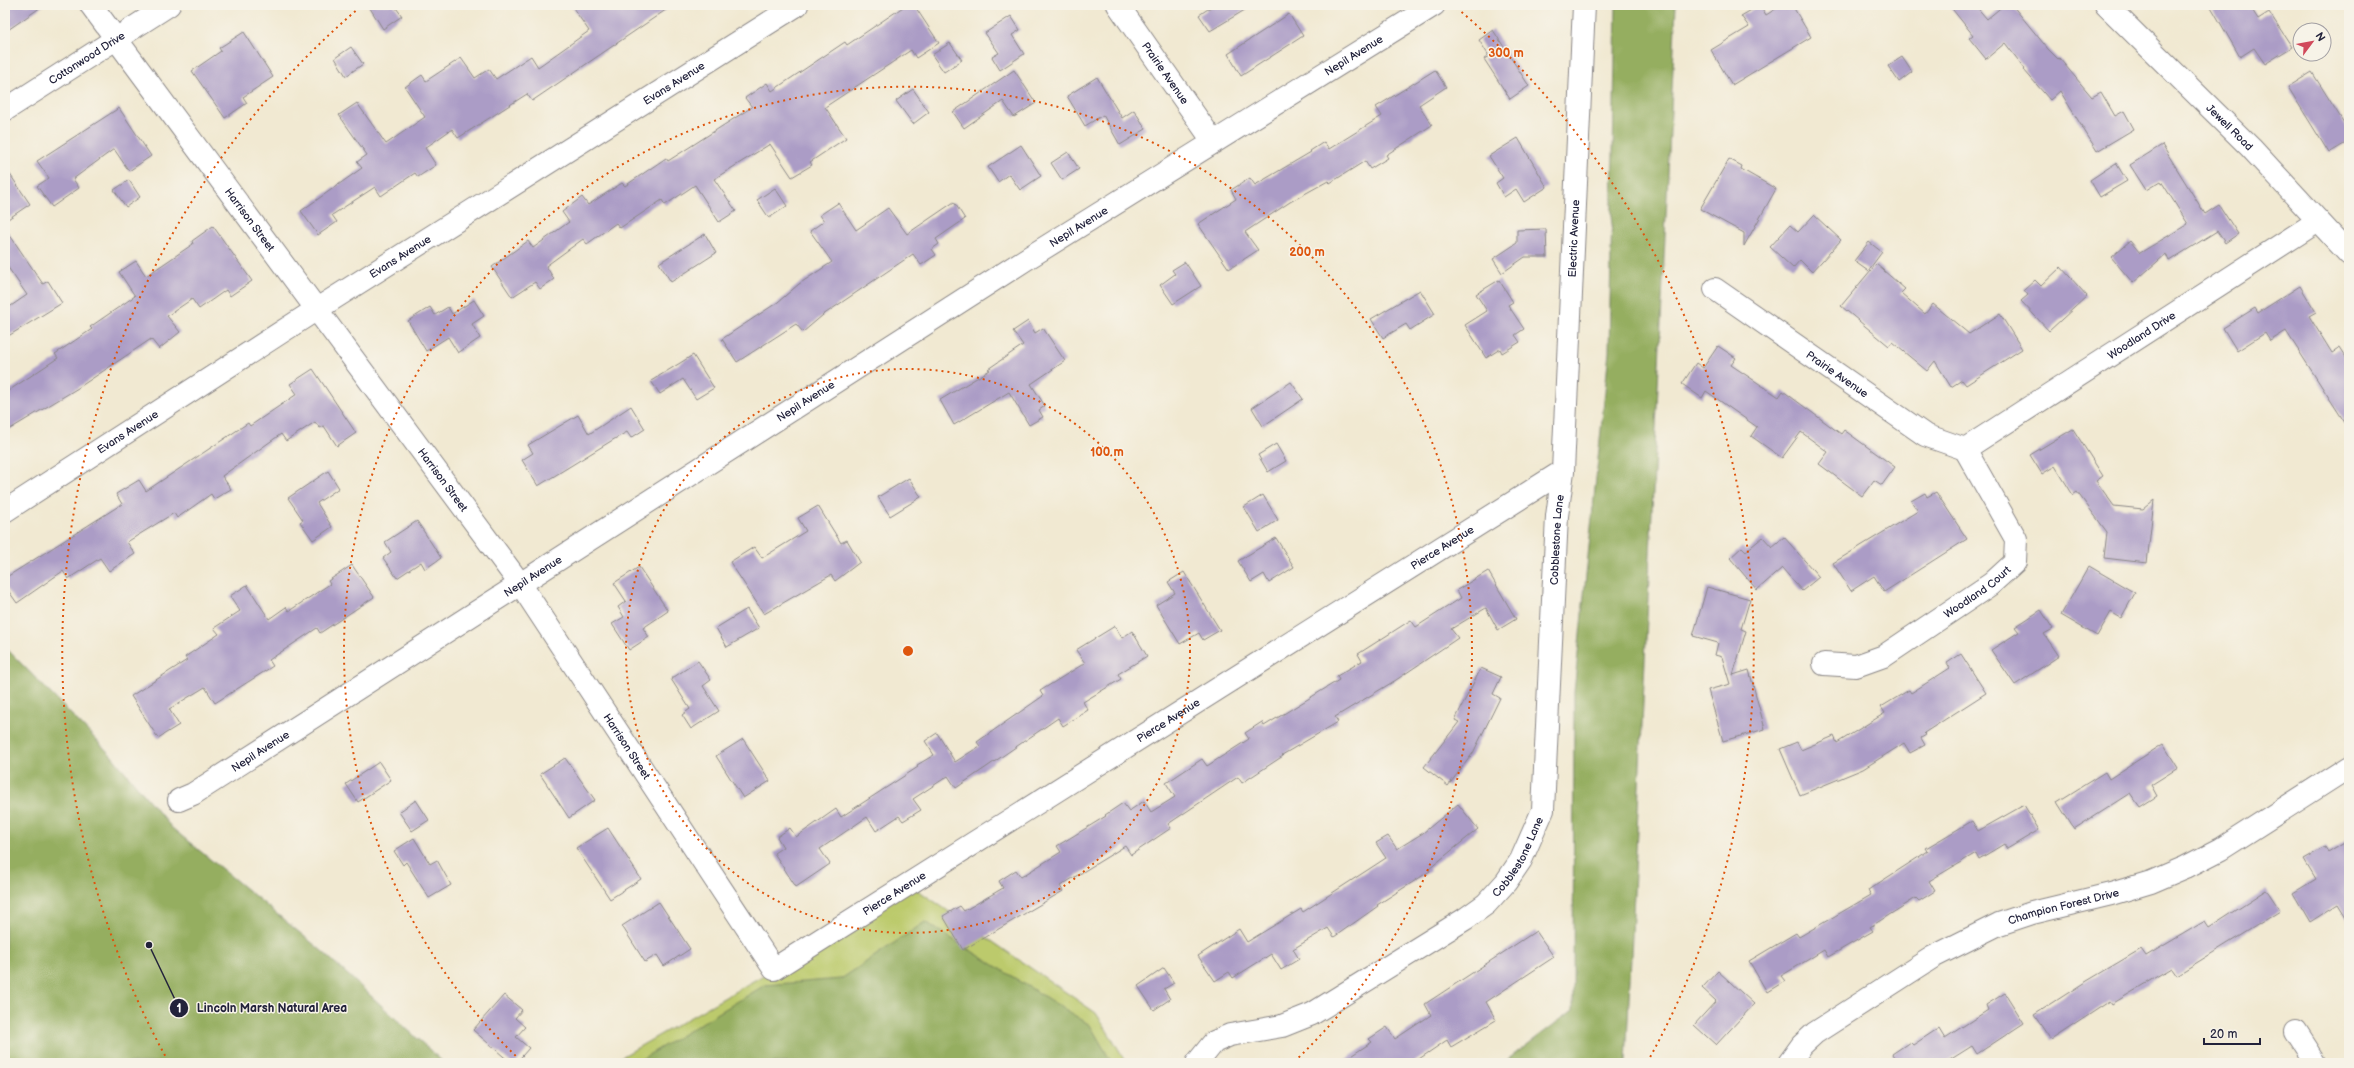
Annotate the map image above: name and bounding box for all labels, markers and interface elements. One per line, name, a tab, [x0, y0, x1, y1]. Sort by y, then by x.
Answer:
north arrow	[2292, 22, 2332, 62]
street label: Cottonwood Drive	[46, 28, 128, 87]
text: N	[2312, 30, 2328, 44]
street label: Nepil Avenue	[1322, 32, 1385, 78]
street label: Prairie Avenue	[1139, 40, 1192, 107]
text: 300 m	[1488, 46, 1524, 61]
street label: Evans Avenue	[641, 58, 707, 107]
street label: Jewell Road	[2204, 101, 2256, 153]
street label: Harrison Street	[222, 185, 278, 254]
street label: Electric Avenue	[1565, 199, 1582, 278]
street label: Nepil Avenue	[1047, 203, 1110, 250]
street label: Evans Avenue	[367, 232, 434, 281]
text: 200 m	[1289, 245, 1325, 260]
street label: Woodland Drive	[2105, 308, 2178, 362]
street label: Prairie Avenue	[1804, 348, 1871, 400]
street label: Nepil Avenue	[774, 377, 837, 424]
street label: Evans Avenue	[95, 407, 161, 456]
street label: Harrison Street	[415, 445, 471, 515]
text: 100 m	[1090, 445, 1124, 460]
street label: Cobblestone Lane	[1547, 493, 1566, 585]
street label: Pierce Avenue	[1408, 522, 1477, 572]
street label: Nepil Avenue	[501, 552, 565, 599]
street label: Woodland Court	[1941, 562, 2014, 621]
centre of rings	[901, 644, 915, 658]
street label: Pierce Avenue	[1134, 695, 1203, 745]
street label: Harrison Street	[601, 711, 654, 782]
street label: Nepil Avenue	[229, 727, 292, 774]
street label: Cobblestone Lane	[1489, 814, 1546, 899]
street label: Pierce Avenue	[860, 868, 929, 918]
street label: Champion Forest Drive	[2006, 885, 2121, 927]
callout: Lincoln Marsh Natural Area	[169, 996, 355, 1020]
text: 1	[176, 1001, 182, 1016]
text: Lincoln Marsh Natural Area	[197, 1001, 347, 1016]
scale bar	[2204, 1020, 2260, 1046]
text: 20 m	[2210, 1027, 2237, 1042]

